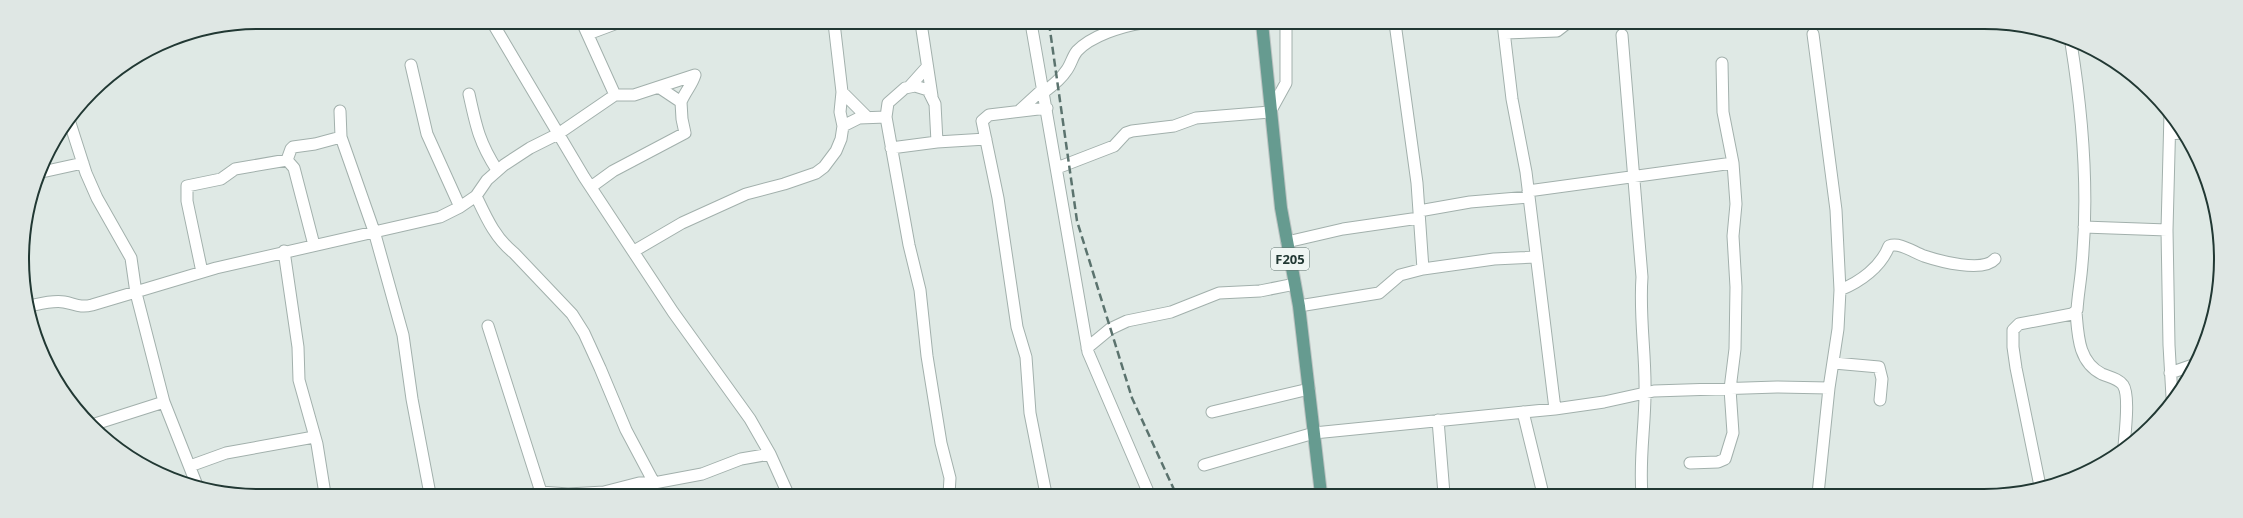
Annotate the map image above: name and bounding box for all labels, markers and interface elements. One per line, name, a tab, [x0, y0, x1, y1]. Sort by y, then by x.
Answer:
road number: F205	[1271, 248, 1309, 270]

